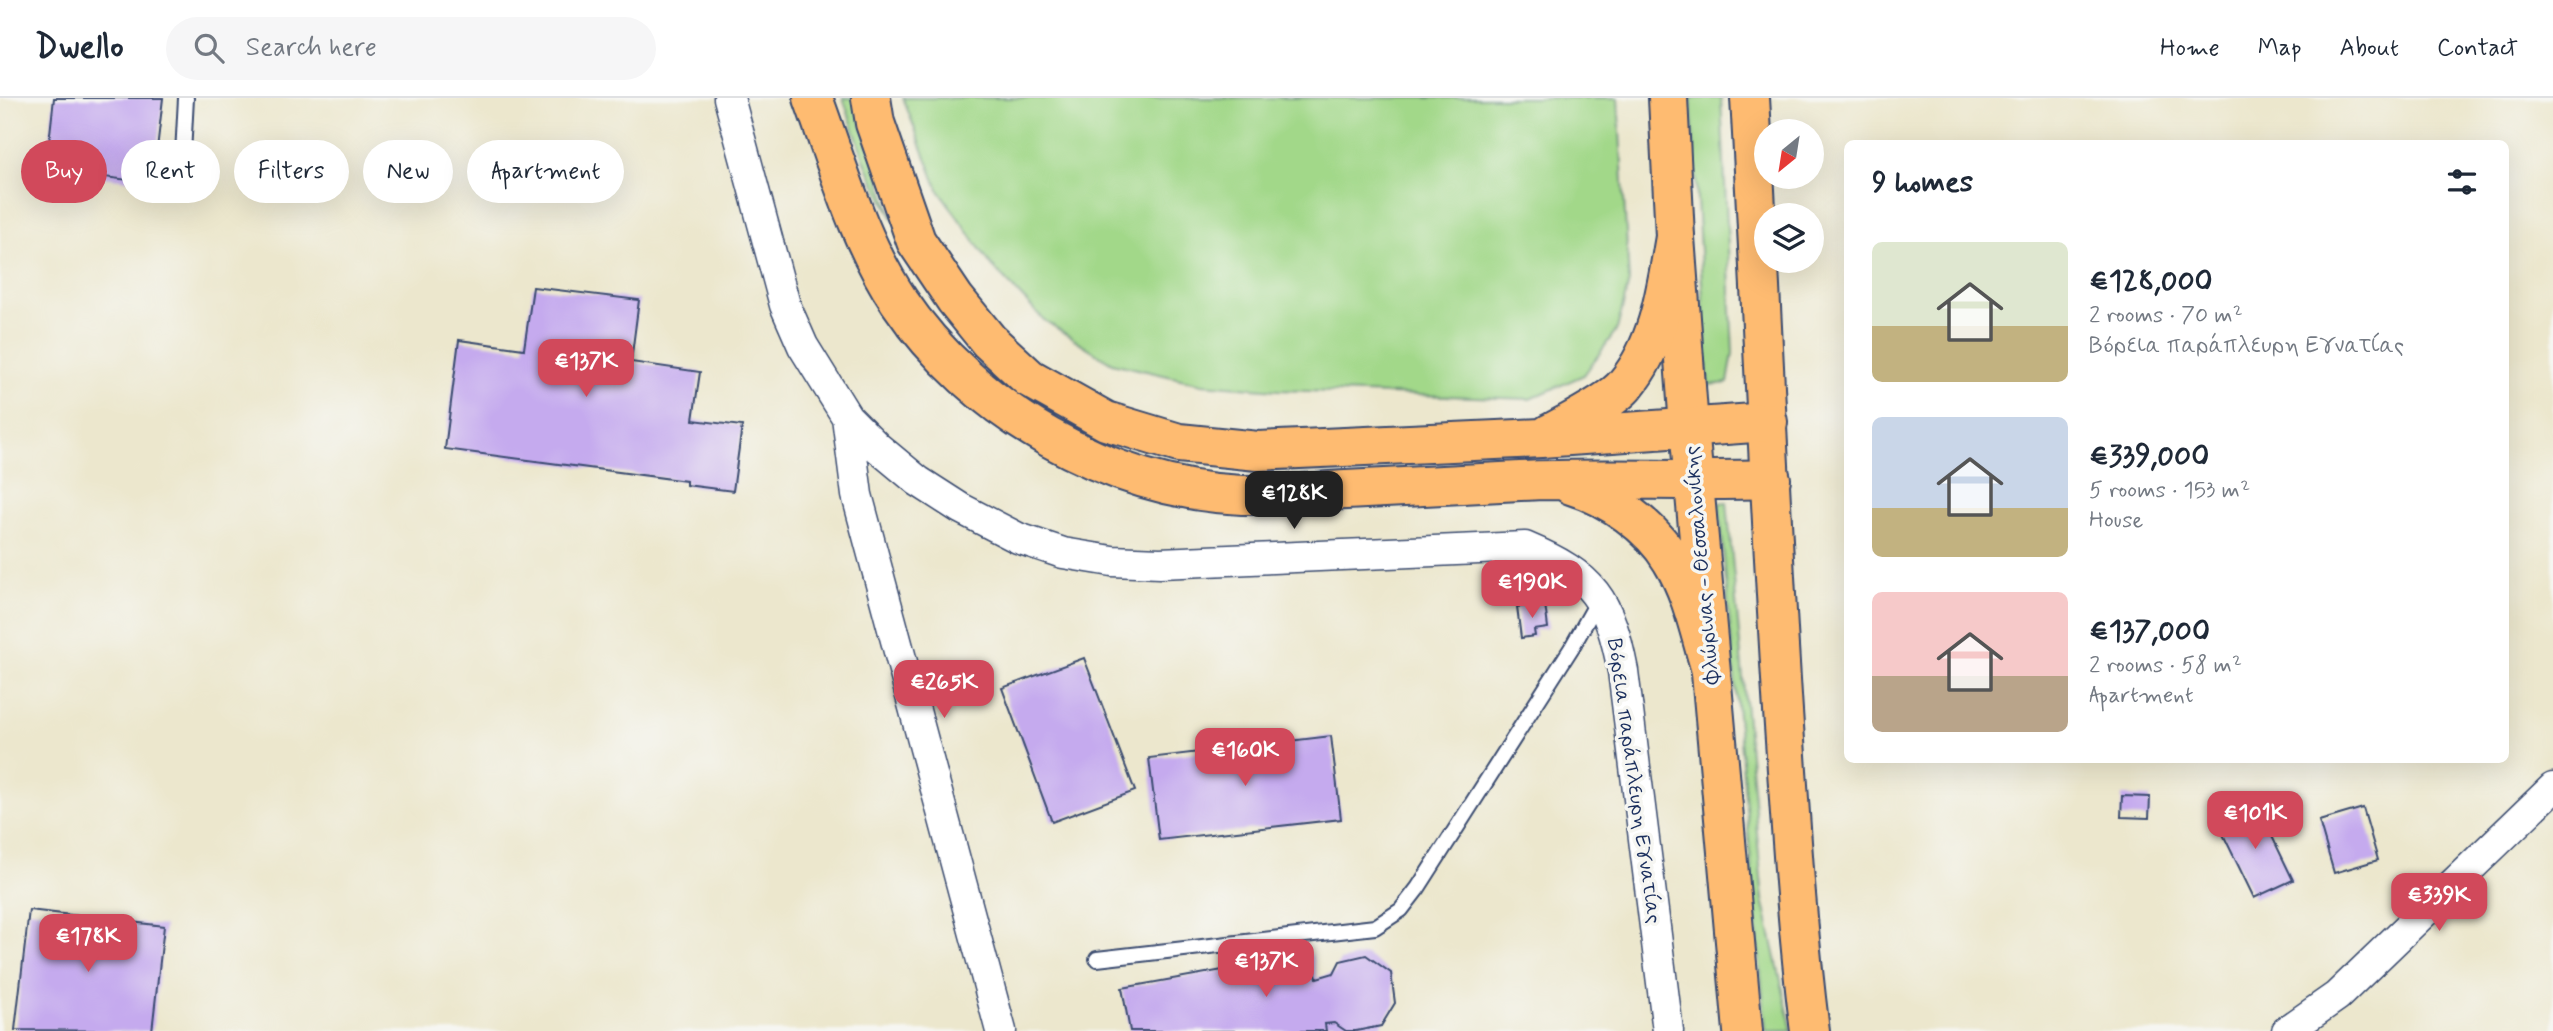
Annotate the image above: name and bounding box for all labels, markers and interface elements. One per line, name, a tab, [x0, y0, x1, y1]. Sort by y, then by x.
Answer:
search box	[166, 17, 656, 80]
text: Dwello	[35, 26, 124, 70]
icon: search	[190, 29, 228, 67]
text: Search here	[246, 31, 377, 65]
text: Home	[2160, 33, 2220, 64]
text: Map	[2258, 33, 2302, 64]
text: About	[2340, 33, 2399, 64]
text: Contact	[2437, 33, 2518, 64]
north arrow	[1754, 119, 1824, 189]
map controls	[1754, 119, 1824, 273]
chip: Buy	[21, 140, 107, 203]
chip: Rent	[121, 140, 220, 203]
chip: Filters	[234, 140, 349, 203]
chip: New	[363, 140, 453, 203]
chip: Apartment	[467, 140, 624, 203]
text: 9 homes	[1872, 163, 1973, 202]
icon: filters	[2443, 163, 2481, 201]
button: layers	[1754, 203, 1824, 273]
text: €128,000	[2089, 262, 2213, 301]
icon: home	[1928, 270, 2012, 354]
text: 2 rooms · 70 m²	[2089, 301, 2243, 331]
text: Βόρεια παράπλευρη Εγνατίας	[2089, 331, 2404, 361]
pin: €137K	[537, 340, 635, 399]
text: €137K	[554, 347, 618, 377]
text: €339,000	[2089, 437, 2209, 476]
street label: Φλώρινας - Θεσσαλονίκης	[1678, 445, 1726, 686]
icon: home	[1928, 445, 2012, 529]
pin: €128K	[1245, 472, 1343, 531]
text: 5 rooms · 153 m²	[2089, 476, 2250, 506]
text: €128K	[1261, 479, 1327, 509]
text: House	[2089, 506, 2143, 536]
pin: €190K	[1483, 560, 1581, 620]
text: €190K	[1497, 568, 1567, 598]
text: €137,000	[2089, 612, 2210, 651]
icon: home	[1928, 620, 2012, 704]
street label: Βόρεια παράπλευρη Εγνατίας	[1600, 637, 1668, 926]
text: 2 rooms · 58 m²	[2089, 651, 2242, 681]
pin: €265K	[895, 660, 993, 720]
text: €265K	[910, 668, 978, 698]
text: Apartment	[2089, 681, 2194, 711]
pin: €160K	[1196, 728, 1294, 788]
text: €160K	[1211, 736, 1279, 766]
pin: €101K	[2206, 792, 2304, 851]
text: €101K	[2223, 799, 2287, 829]
pin: €339K	[2390, 874, 2488, 933]
text: €339K	[2407, 881, 2471, 911]
pin: €178K	[39, 914, 137, 974]
text: €178K	[55, 922, 121, 952]
pin: €137K	[1217, 940, 1315, 999]
text: €137K	[1234, 947, 1298, 977]

